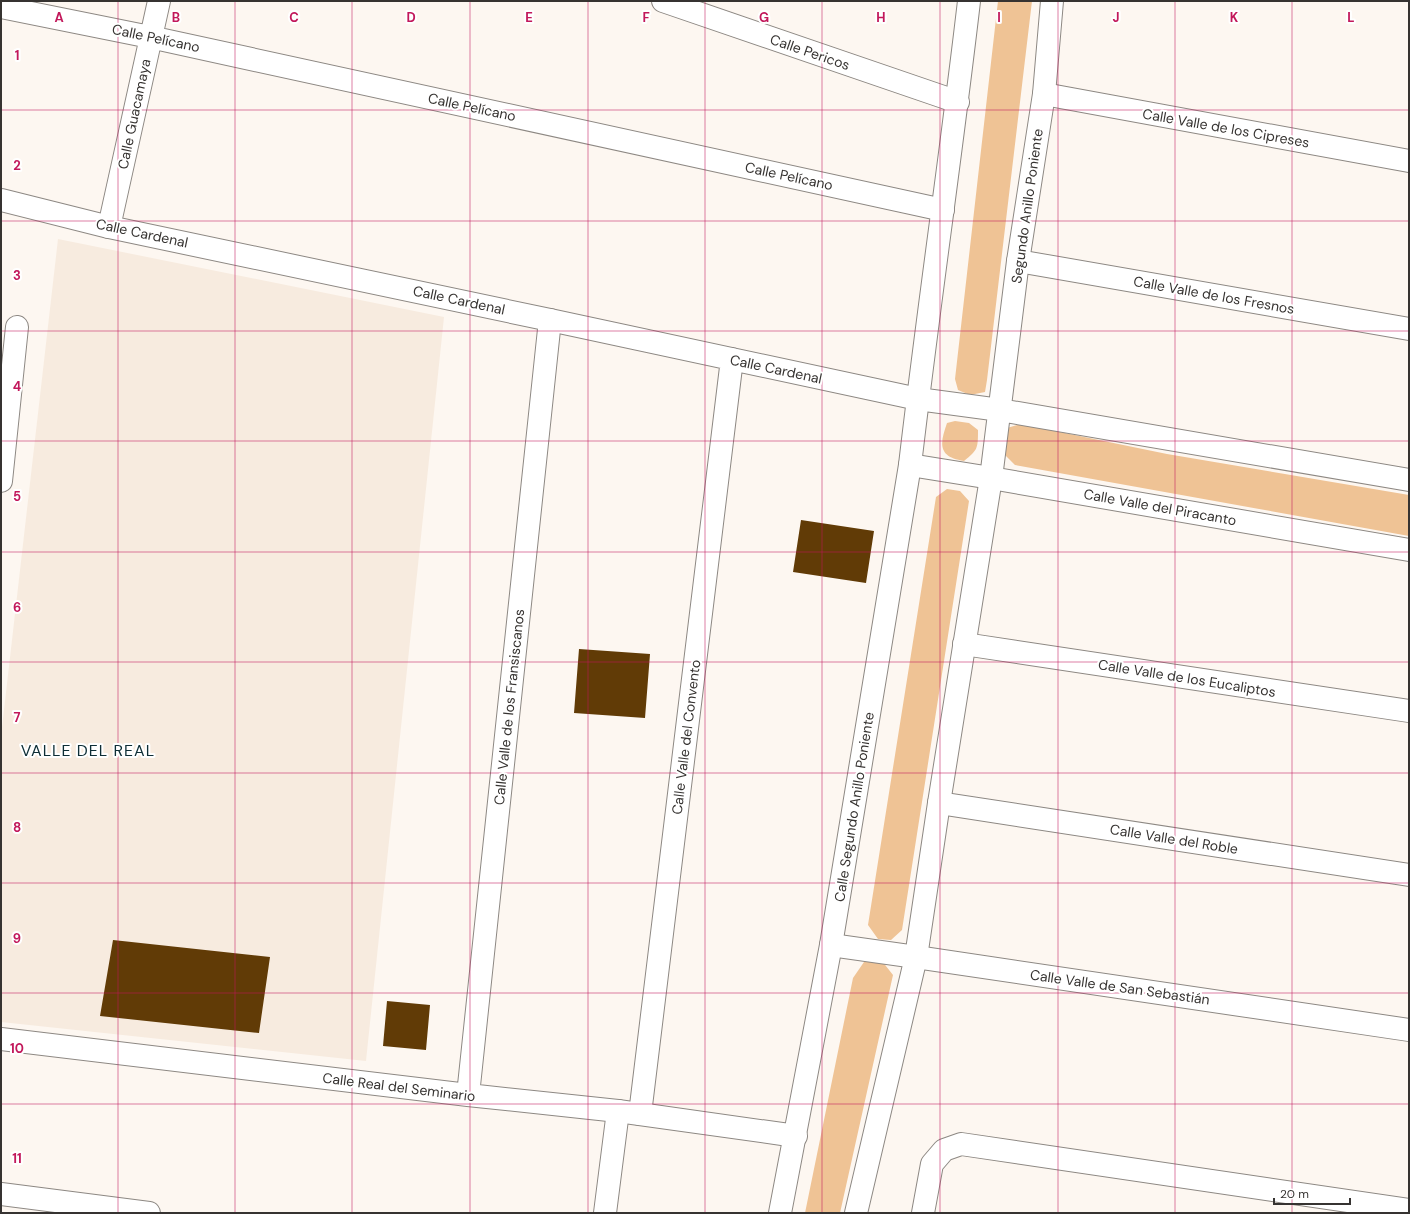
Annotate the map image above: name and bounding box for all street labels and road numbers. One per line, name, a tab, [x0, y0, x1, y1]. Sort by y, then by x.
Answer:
street label: Calle Pelícano	[110, 20, 202, 56]
street label: Calle Pericos	[768, 30, 852, 74]
street label: Calle Guacamaya	[114, 57, 154, 171]
street label: Calle Pelícano	[426, 89, 518, 125]
street label: Calle Valle de los Cipreses	[1141, 104, 1311, 152]
street label: Segundo Anillo Poniente	[1007, 127, 1047, 285]
street label: Calle Pelícano	[743, 158, 835, 194]
street label: Calle Cardenal	[94, 214, 190, 252]
street label: Calle Valle de los Fresnos	[1132, 272, 1296, 318]
street label: Calle Cardenal	[411, 281, 507, 319]
street label: Calle Cardenal	[728, 350, 824, 388]
street label: Calle Valle del Piracanto	[1082, 485, 1238, 529]
street label: Calle Valle de los Fransiscanos	[490, 608, 528, 806]
street label: Calle Valle de los Eucaliptos	[1097, 655, 1277, 701]
street label: Calle Valle del Convento	[668, 658, 704, 816]
street label: Calle Segundo Anillo Poniente	[830, 711, 878, 903]
street label: Calle Valle del Roble	[1109, 820, 1239, 858]
street label: Calle Valle de San Sebastián	[1029, 965, 1211, 1009]
street label: Calle Real del Seminario	[322, 1069, 476, 1105]

